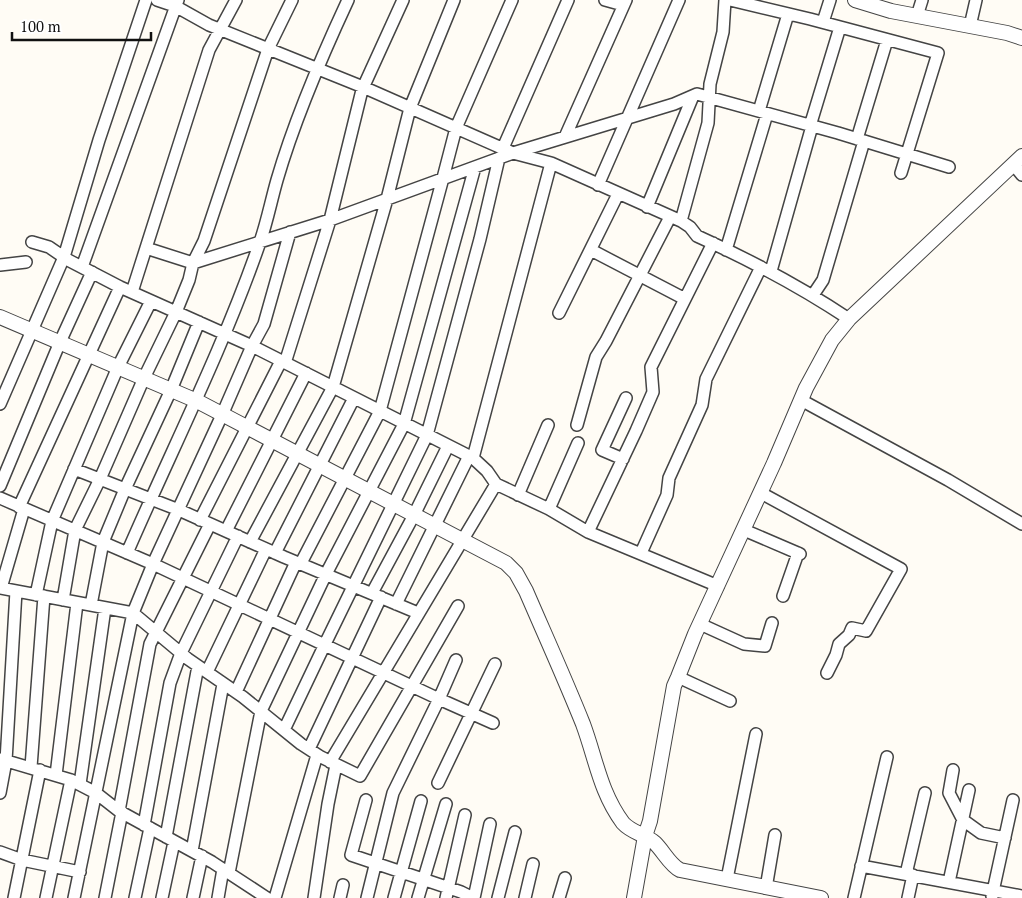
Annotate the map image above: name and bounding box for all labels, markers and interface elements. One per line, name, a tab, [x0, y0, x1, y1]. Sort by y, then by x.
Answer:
scale bar	[12, 10, 151, 42]
text: 100 m	[20, 16, 61, 36]

